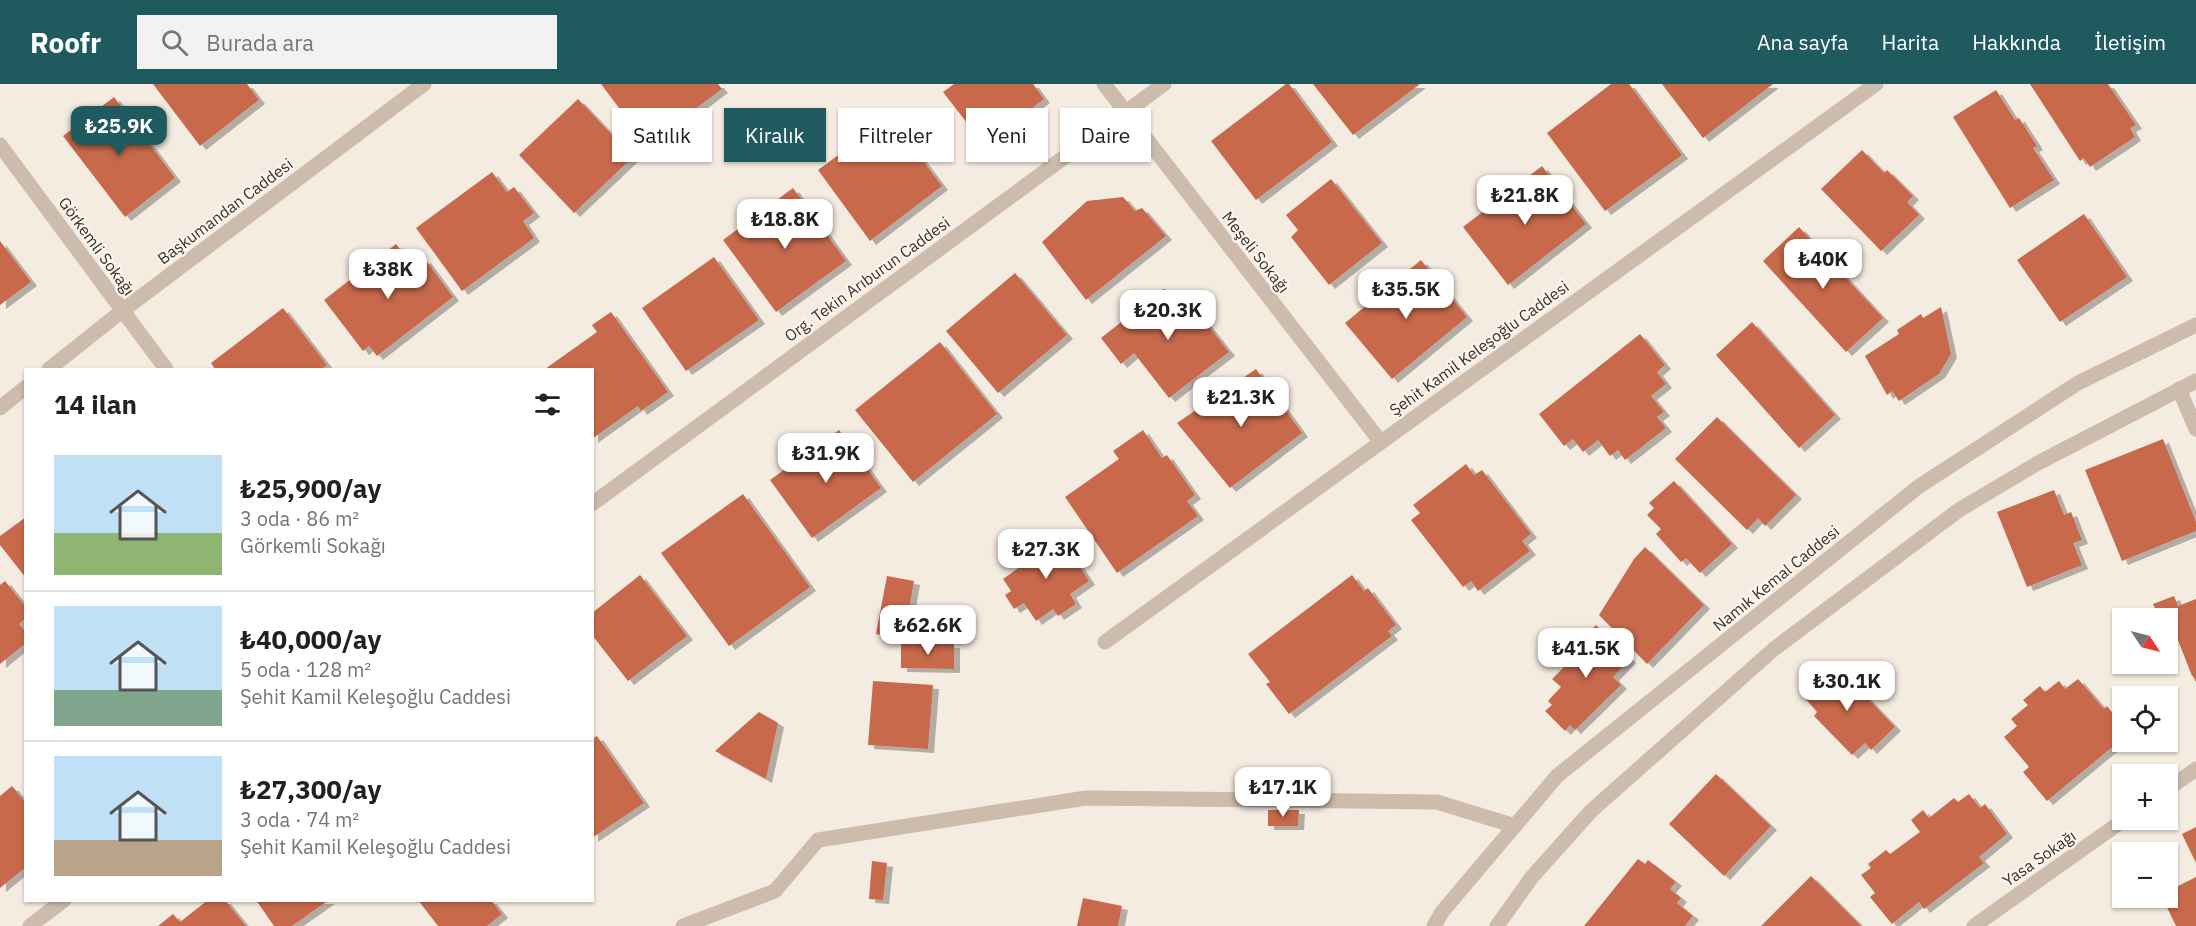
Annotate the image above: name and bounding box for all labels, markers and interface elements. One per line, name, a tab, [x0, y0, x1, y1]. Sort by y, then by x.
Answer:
search box	[137, 15, 557, 69]
text: Roofr	[30, 24, 101, 61]
icon: search	[158, 26, 191, 59]
text: Burada ara	[206, 28, 314, 57]
text: Ana sayfa	[1757, 28, 1849, 56]
text: Harita	[1882, 28, 1939, 56]
text: Hakkında	[1972, 28, 2061, 56]
text: İletişim	[2094, 28, 2166, 56]
pin: ₺25.9K	[70, 106, 168, 157]
chip: Satılık	[612, 108, 712, 162]
chip: Kiralık	[724, 108, 826, 162]
chip: Filtreler	[838, 108, 954, 162]
chip: Yeni	[966, 108, 1048, 162]
chip: Daire	[1060, 108, 1151, 162]
text: ₺25.9K	[85, 112, 153, 139]
street label: Başkumandan Caddesi	[153, 154, 297, 268]
pin: ₺21.8K	[1476, 175, 1574, 226]
text: ₺21.8K	[1491, 181, 1559, 208]
street label: Görkemli Sokağı	[55, 193, 139, 299]
pin: ₺18.8K	[736, 199, 834, 250]
text: ₺18.8K	[751, 205, 819, 232]
street label: Meşeli Sokağı	[1218, 207, 1294, 297]
street label: Org. Tekin Arıburun Caddesi	[780, 212, 954, 346]
pin: ₺40K	[1787, 239, 1859, 290]
text: ₺40K	[1798, 245, 1848, 272]
pin: ₺38K	[352, 249, 424, 300]
text: ₺38K	[363, 255, 413, 282]
pin: ₺35.5K	[1357, 269, 1455, 320]
text: ₺35.5K	[1372, 275, 1440, 302]
street label: Şehit Kamil Keleşoğlu Caddesi	[1385, 276, 1573, 420]
pin: ₺20.3K	[1119, 290, 1217, 341]
text: ₺20.3K	[1134, 296, 1202, 323]
pin: ₺21.3K	[1192, 377, 1290, 428]
text: ₺21.3K	[1207, 383, 1275, 410]
text: 14 ilan	[54, 387, 137, 421]
icon: filters	[531, 388, 564, 421]
pin: ₺31.9K	[777, 433, 875, 484]
text: ₺31.9K	[792, 439, 860, 466]
text: ₺25,900/ay	[240, 471, 381, 505]
icon: home	[102, 479, 174, 551]
text: 3 oda · 86 m²	[240, 505, 359, 532]
street label: Namık Kemal Caddesi	[1709, 521, 1843, 635]
pin: ₺27.3K	[997, 529, 1095, 580]
text: Görkemli Sokağı	[240, 532, 386, 559]
text: ₺27.3K	[1012, 535, 1080, 562]
pin: ₺62.6K	[879, 605, 977, 656]
north arrow	[2112, 608, 2178, 674]
map controls	[2112, 608, 2178, 908]
text: ₺62.6K	[894, 611, 962, 638]
text: ₺40,000/ay	[240, 622, 381, 656]
pin: ₺41.5K	[1537, 628, 1635, 679]
icon: home	[102, 630, 174, 702]
text: ₺41.5K	[1552, 634, 1620, 661]
text: 5 oda · 128 m²	[240, 656, 371, 683]
pin: ₺30.1K	[1798, 661, 1896, 712]
text: ₺30.1K	[1813, 667, 1881, 694]
text: Şehit Kamil Keleşoğlu Caddesi	[240, 683, 511, 710]
button: locate	[2112, 686, 2178, 752]
button: +	[2112, 764, 2178, 830]
pin: ₺17.1K	[1234, 767, 1332, 818]
text: ₺27,300/ay	[240, 772, 381, 806]
text: ₺17.1K	[1249, 773, 1317, 800]
icon: home	[102, 780, 174, 852]
text: 3 oda · 74 m²	[240, 806, 359, 833]
street label: Yasa Sokağı	[1998, 825, 2080, 891]
text: Şehit Kamil Keleşoğlu Caddesi	[240, 833, 511, 860]
button: −	[2112, 842, 2178, 908]

